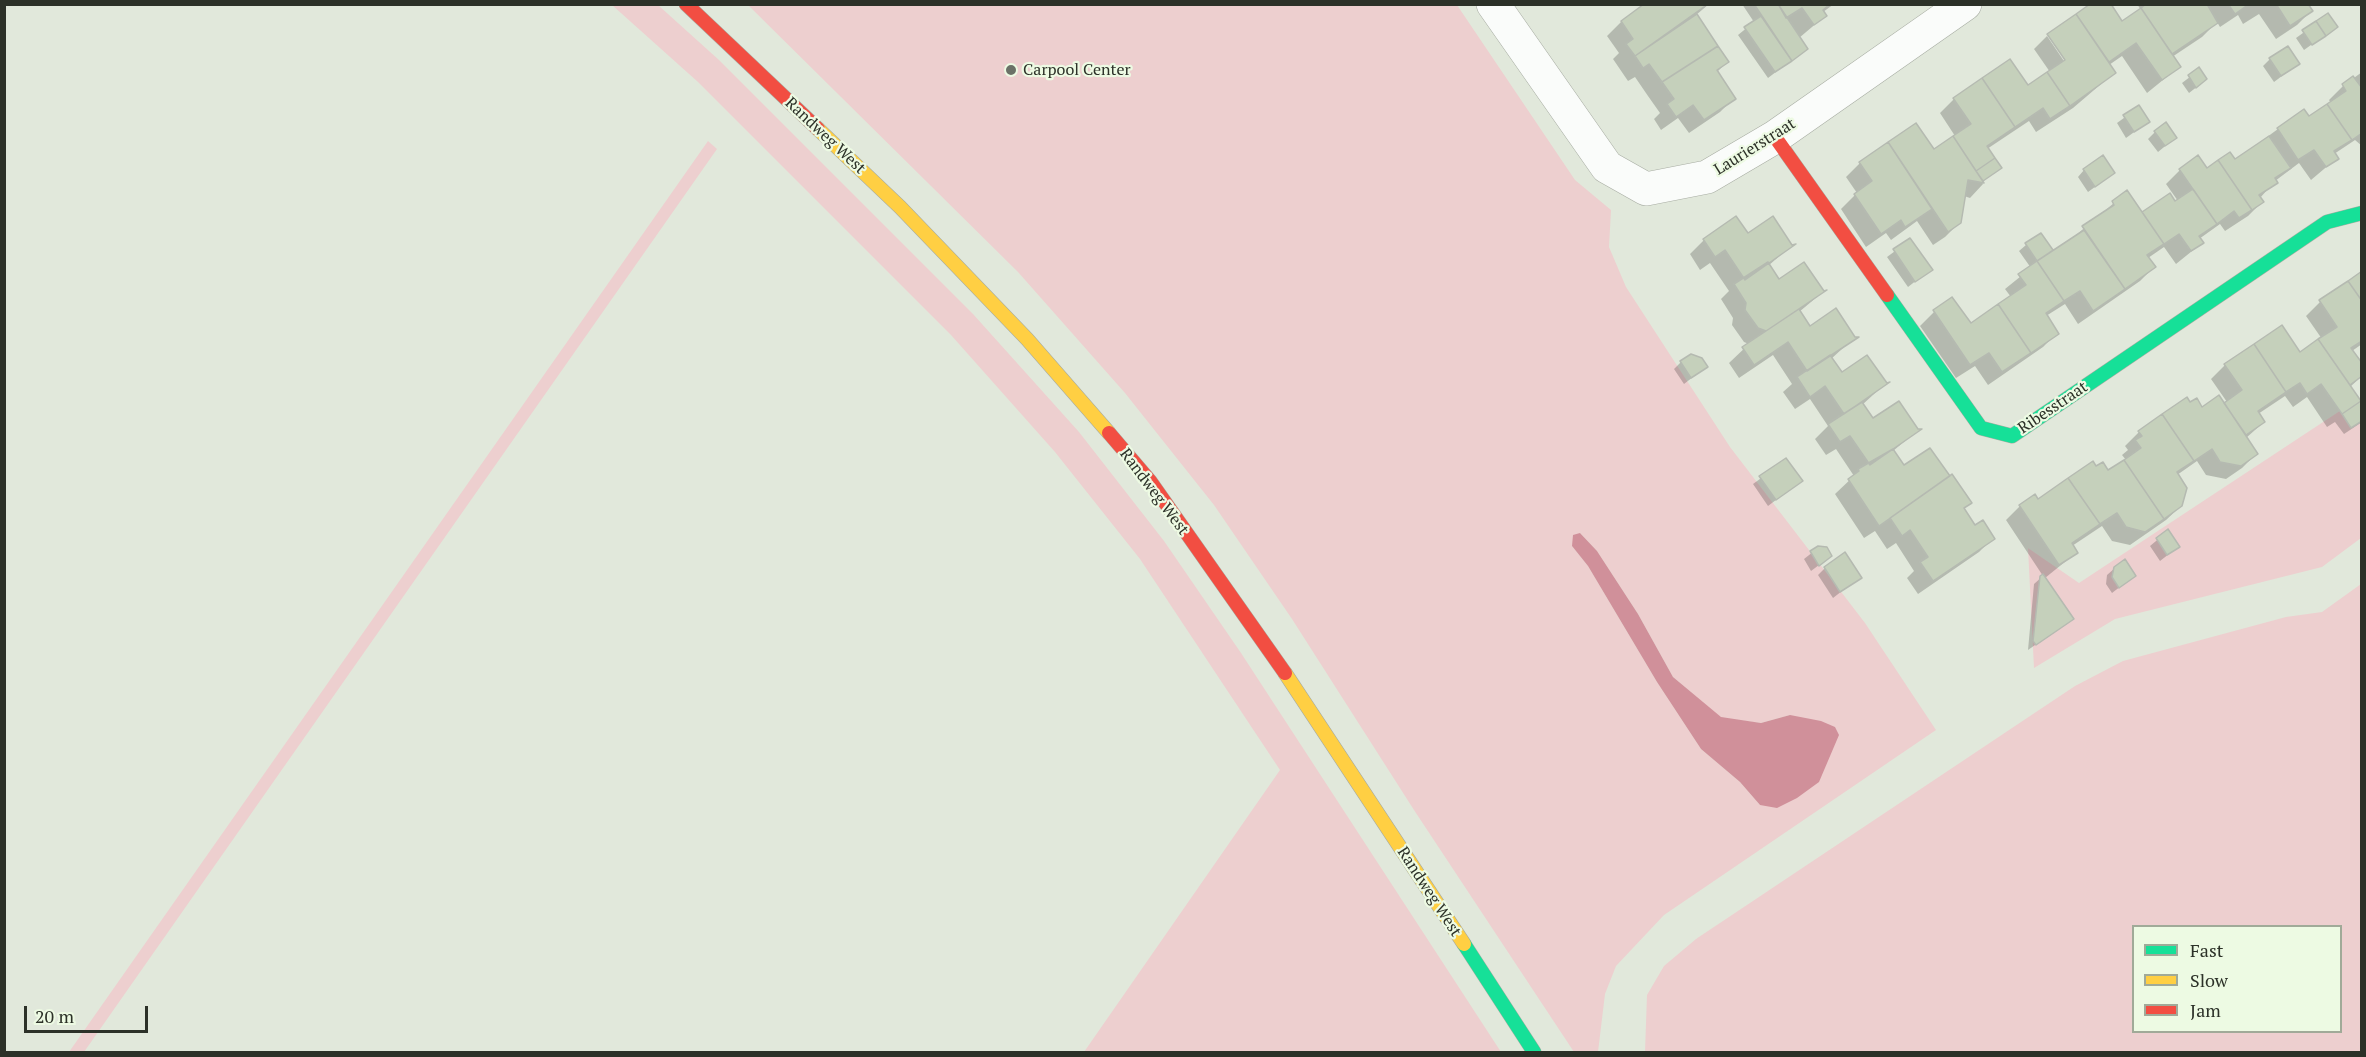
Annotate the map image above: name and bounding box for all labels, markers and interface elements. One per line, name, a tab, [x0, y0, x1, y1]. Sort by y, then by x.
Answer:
place label: Carpool Center	[1023, 60, 1131, 80]
marker: Carpool Center	[1004, 63, 1018, 77]
street label: Randweg West	[781, 94, 869, 178]
street label: Laurierstraat	[1711, 114, 1799, 180]
street label: Ribesstraat	[2015, 378, 2091, 438]
street label: Randweg West	[1115, 445, 1193, 539]
street label: Randweg West	[1393, 843, 1465, 941]
legend	[2132, 925, 2342, 1033]
text: Fast	[2190, 938, 2223, 962]
text: Slow	[2190, 968, 2228, 992]
scale bar	[27, 994, 152, 1032]
text: Jam	[2190, 998, 2221, 1022]
text: 20 m	[35, 1004, 74, 1028]

